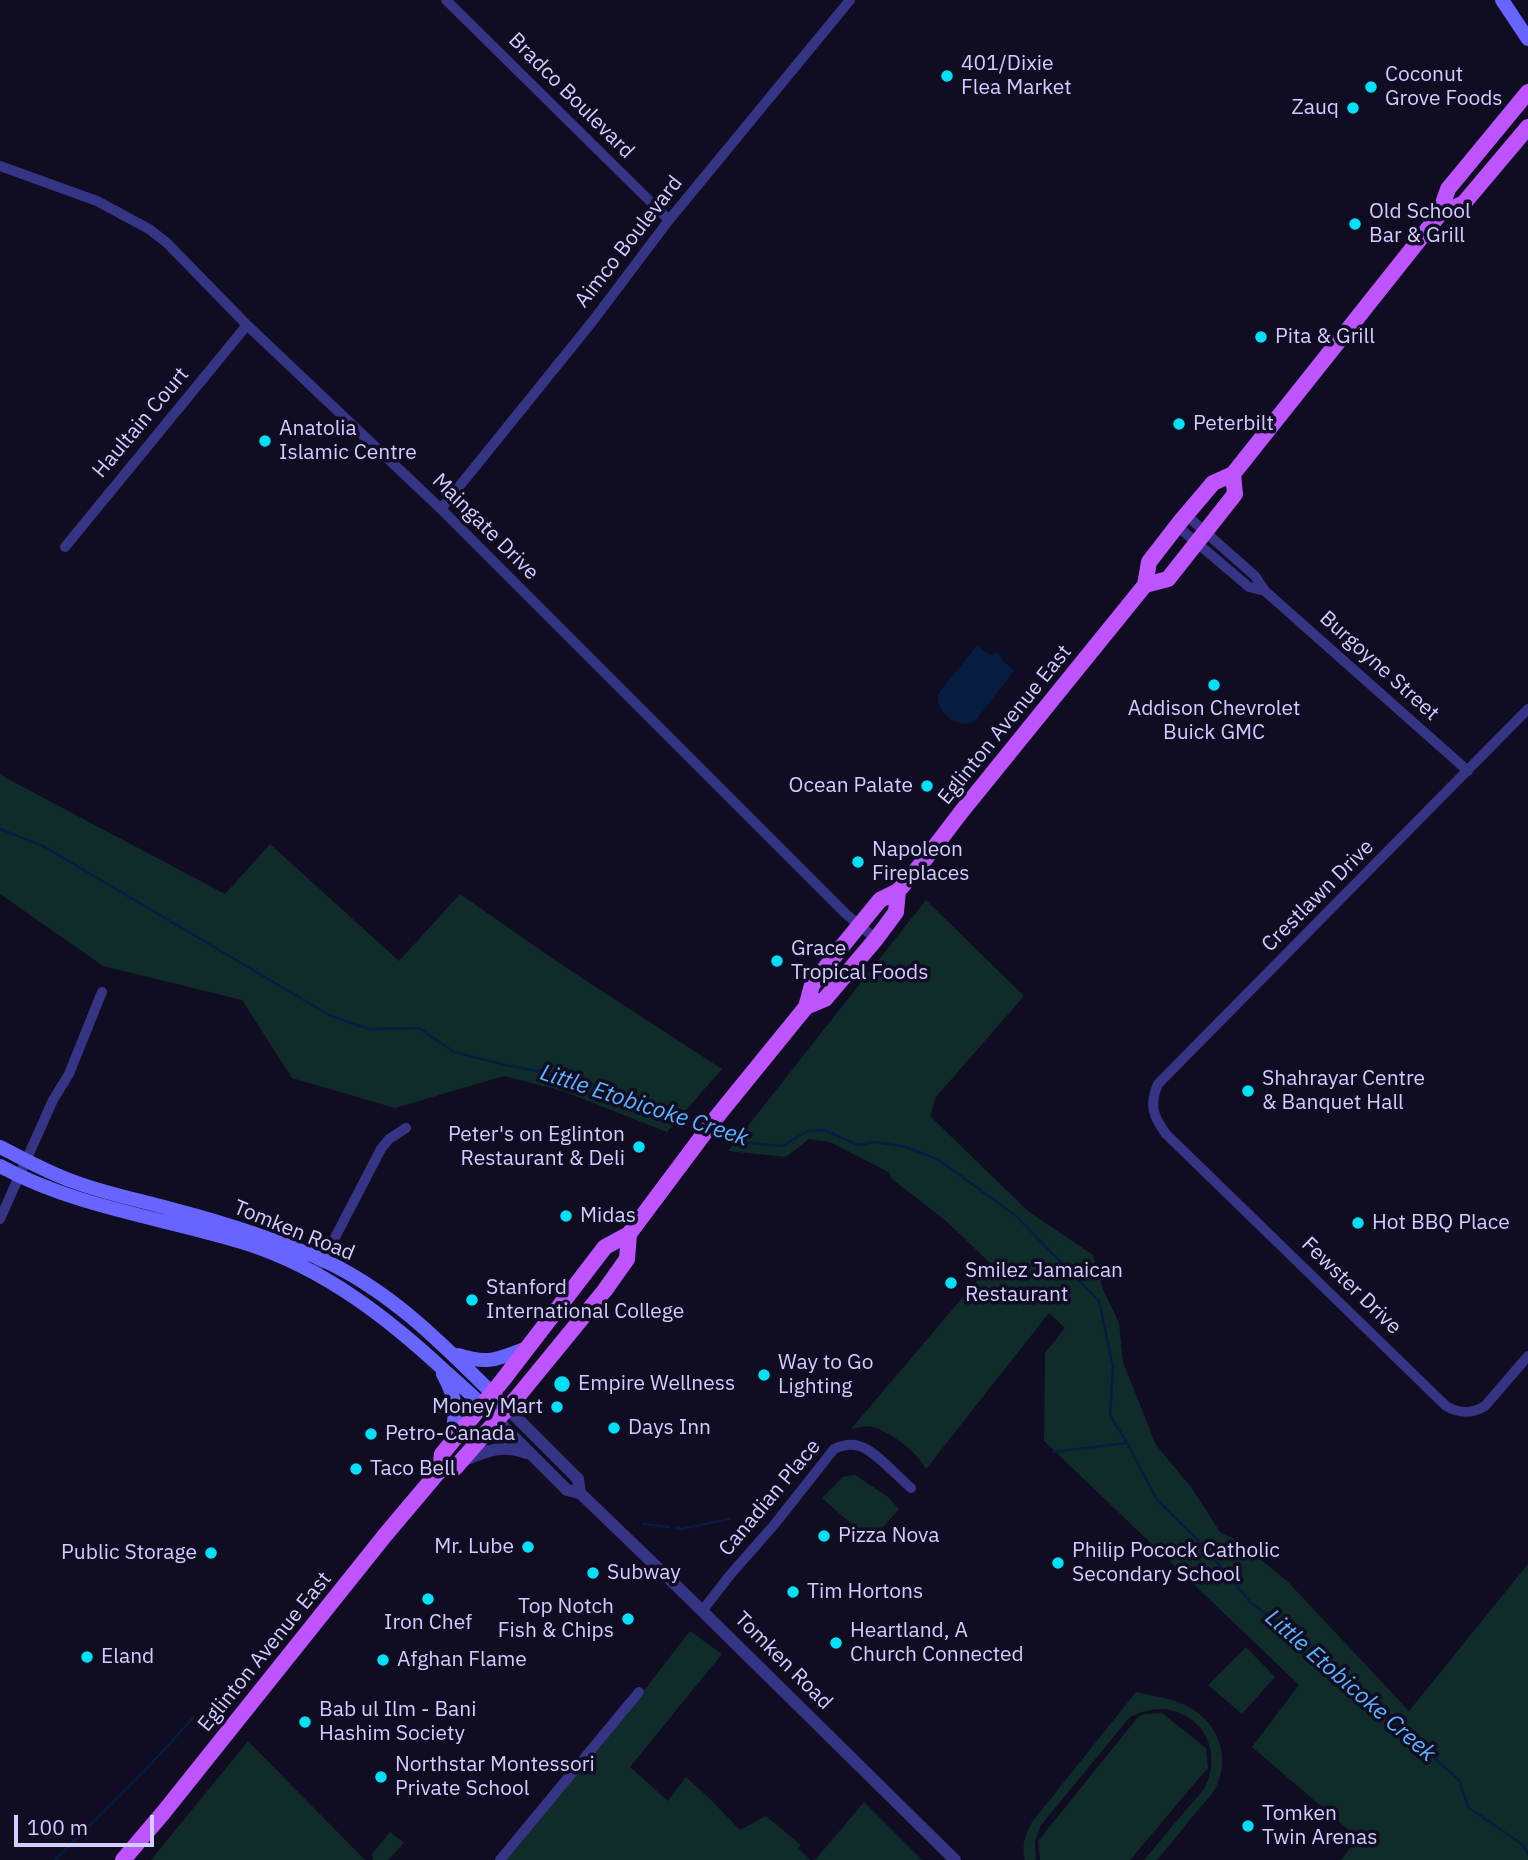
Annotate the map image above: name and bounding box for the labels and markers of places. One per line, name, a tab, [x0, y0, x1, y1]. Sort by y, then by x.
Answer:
place label: 401/Dixie Flea Market	[961, 51, 1072, 101]
place label: Coconut Grove Foods	[1385, 62, 1503, 112]
marker: 401/Dixie Flea Market	[939, 68, 955, 84]
marker: Coconut Grove Foods	[1363, 79, 1379, 95]
place label: Zauq	[1291, 95, 1339, 121]
marker: Zauq	[1345, 100, 1361, 116]
place label: Old School Bar & Grill	[1369, 199, 1471, 249]
marker: Old School Bar & Grill	[1347, 216, 1363, 232]
place label: Pita & Grill	[1275, 324, 1375, 350]
marker: Pita & Grill	[1253, 329, 1269, 345]
place label: Peterbilt	[1193, 411, 1274, 437]
place label: Anatolia Islamic Centre	[279, 416, 417, 466]
marker: Peterbilt	[1171, 416, 1187, 432]
marker: Anatolia Islamic Centre	[257, 433, 273, 449]
marker: Addison Chevrolet Buick GMC	[1206, 677, 1222, 693]
place label: Addison Chevrolet Buick GMC	[1128, 696, 1300, 746]
place label: Ocean Palate	[789, 773, 913, 799]
marker: Ocean Palate	[919, 778, 935, 794]
place label: Napoleon Fireplaces	[872, 837, 969, 887]
marker: Napoleon Fireplaces	[850, 854, 866, 870]
place label: Grace Tropical Foods	[791, 936, 928, 986]
marker: Grace Tropical Foods	[769, 953, 785, 969]
place label: Shahrayar Centre & Banquet Hall	[1262, 1066, 1425, 1116]
marker: Shahrayar Centre & Banquet Hall	[1240, 1083, 1256, 1099]
place label: Peter's on Eglinton Restaurant & Deli	[448, 1122, 625, 1172]
marker: Peter's on Eglinton Restaurant & Deli	[631, 1139, 647, 1155]
place label: Midas	[580, 1203, 636, 1229]
marker: Midas	[558, 1208, 574, 1224]
place label: Hot BBQ Place	[1372, 1210, 1510, 1236]
marker: Hot BBQ Place	[1350, 1215, 1366, 1231]
place label: Smilez Jamaican Restaurant	[965, 1258, 1123, 1308]
place label: Stanford International College	[486, 1275, 684, 1325]
marker: Smilez Jamaican Restaurant	[943, 1275, 959, 1291]
marker: Stanford International College	[464, 1292, 480, 1308]
place label: Way to Go Lighting	[778, 1350, 873, 1400]
marker: Way to Go Lighting	[756, 1367, 772, 1383]
place label: Empire Wellness	[578, 1371, 735, 1397]
marker: Empire Wellness	[552, 1374, 572, 1394]
place label: Money Mart	[432, 1394, 543, 1420]
marker: Money Mart	[549, 1399, 565, 1415]
place label: Days Inn	[628, 1415, 711, 1441]
marker: Days Inn	[606, 1420, 622, 1436]
place label: Petro-Canada	[385, 1421, 515, 1447]
marker: Petro-Canada	[363, 1426, 379, 1442]
place label: Taco Bell	[370, 1456, 455, 1482]
marker: Taco Bell	[348, 1461, 364, 1477]
place label: Pizza Nova	[838, 1523, 939, 1549]
marker: Pizza Nova	[816, 1528, 832, 1544]
place label: Mr. Lube	[434, 1534, 514, 1560]
place label: Philip Pocock Catholic Secondary School	[1072, 1538, 1280, 1588]
marker: Mr. Lube	[520, 1539, 536, 1555]
place label: Public Storage	[61, 1540, 197, 1566]
marker: Public Storage	[203, 1545, 219, 1561]
marker: Philip Pocock Catholic Secondary School	[1050, 1555, 1066, 1571]
place label: Subway	[607, 1560, 681, 1586]
marker: Subway	[585, 1565, 601, 1581]
place label: Tim Hortons	[807, 1579, 923, 1605]
marker: Tim Hortons	[785, 1584, 801, 1600]
marker: Iron Chef	[420, 1591, 436, 1607]
place label: Top Notch Fish & Chips	[498, 1594, 614, 1644]
place label: Iron Chef	[384, 1610, 472, 1636]
marker: Top Notch Fish & Chips	[620, 1611, 636, 1627]
place label: Heartland, A Church Connected	[850, 1618, 1024, 1668]
marker: Heartland, A Church Connected	[828, 1635, 844, 1651]
place label: Eland	[101, 1644, 154, 1670]
place label: Afghan Flame	[397, 1647, 527, 1673]
marker: Eland	[79, 1649, 95, 1665]
marker: Afghan Flame	[375, 1652, 391, 1668]
place label: Bab ul Ilm - Bani Hashim Society	[319, 1697, 476, 1747]
marker: Bab ul Ilm - Bani Hashim Society	[297, 1714, 313, 1730]
place label: Northstar Montessori Private School	[395, 1752, 595, 1802]
marker: Northstar Montessori Private School	[373, 1769, 389, 1785]
place label: Tomken Twin Arenas	[1262, 1801, 1377, 1851]
marker: Tomken Twin Arenas	[1240, 1818, 1256, 1834]

